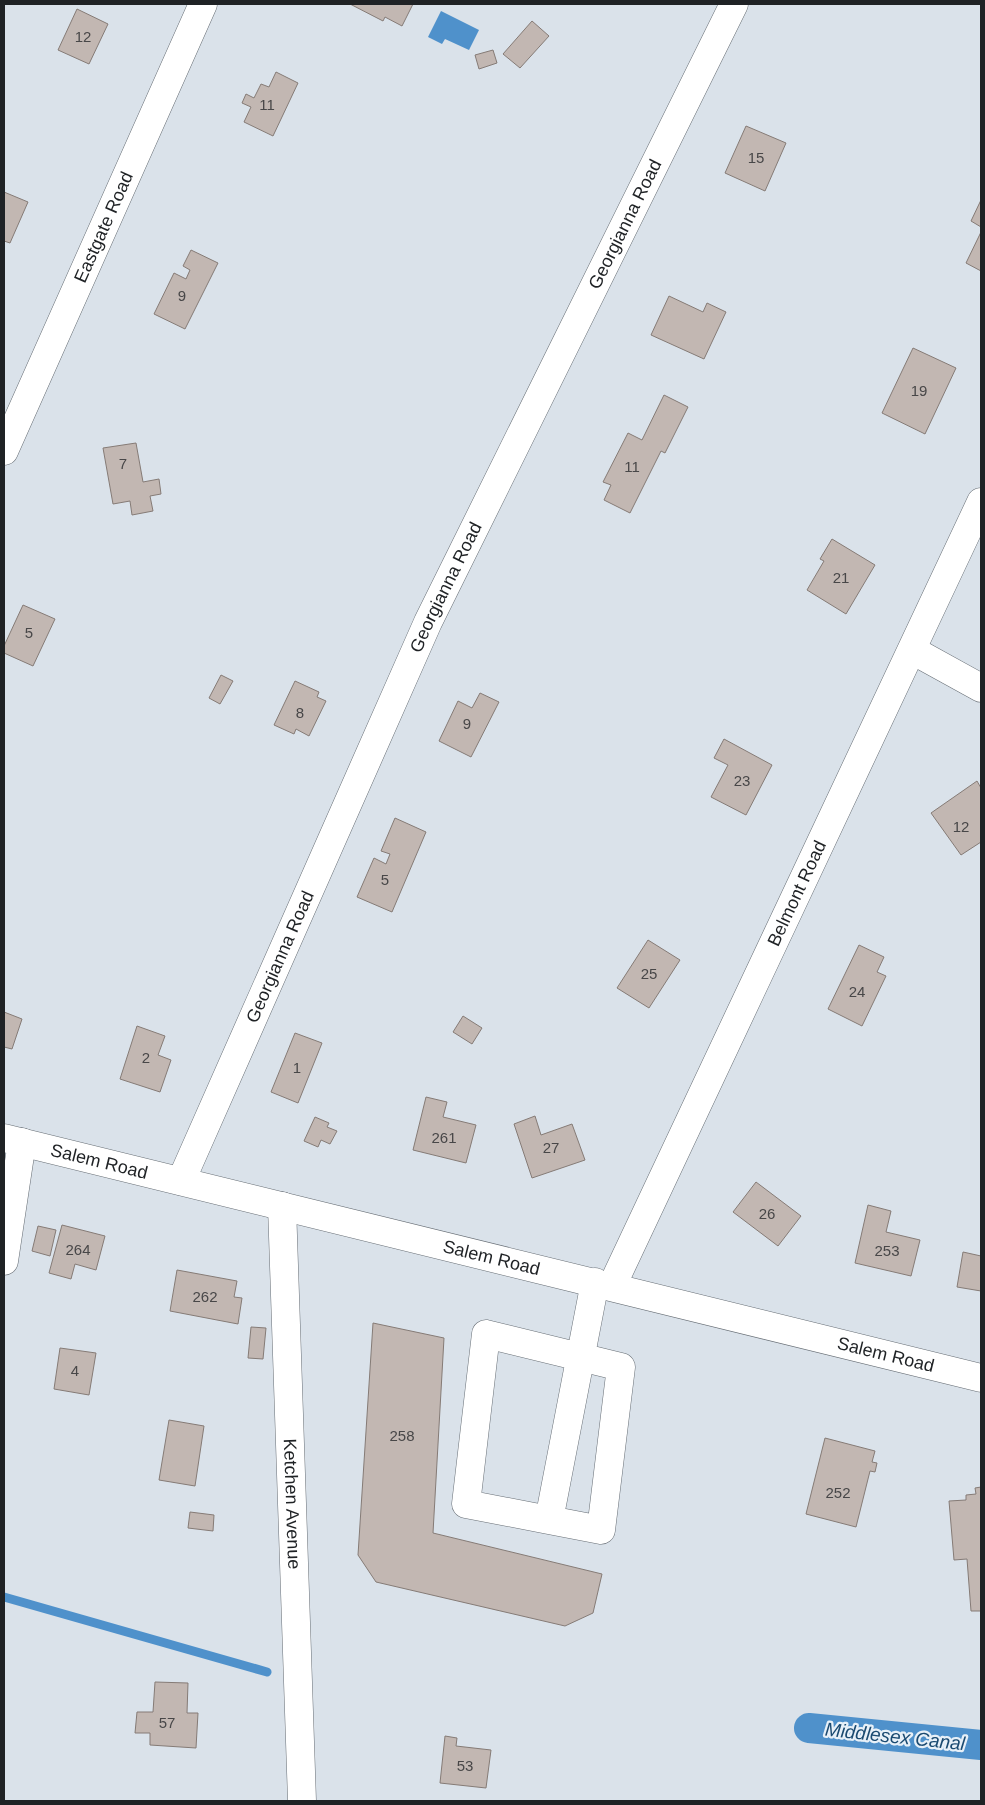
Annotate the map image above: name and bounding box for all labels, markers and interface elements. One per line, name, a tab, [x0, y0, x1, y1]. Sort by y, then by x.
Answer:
house number: 12	[75, 28, 91, 45]
house number: 11	[259, 96, 275, 113]
house number: 15	[748, 149, 764, 166]
street label: Georgianna Road	[584, 156, 665, 292]
street label: Eastgate Road	[70, 169, 137, 286]
house number: 9	[178, 287, 186, 304]
house number: 19	[911, 382, 927, 399]
house number: 7	[119, 455, 127, 472]
house number: 11	[624, 458, 640, 475]
street label: Georgianna Road	[406, 519, 486, 656]
house number: 21	[833, 569, 849, 586]
house number: 5	[25, 624, 33, 641]
house number: 8	[296, 704, 304, 721]
house number: 9	[463, 715, 471, 732]
house number: 23	[734, 772, 750, 789]
house number: 12	[953, 818, 969, 835]
street label: Belmont Road	[763, 837, 830, 949]
house number: 5	[381, 871, 389, 888]
street label: Georgianna Road	[242, 888, 318, 1026]
house number: 25	[641, 965, 657, 982]
house number: 24	[849, 983, 865, 1000]
house number: 2	[142, 1049, 150, 1066]
house number: 1	[293, 1059, 301, 1076]
house number: 261	[431, 1129, 457, 1146]
house number: 27	[543, 1139, 559, 1156]
street label: Salem Road	[49, 1140, 150, 1183]
house number: 26	[759, 1205, 775, 1222]
street label: Salem Road	[441, 1236, 542, 1279]
house number: 264	[65, 1241, 91, 1258]
house number: 253	[874, 1242, 900, 1259]
house number: 262	[192, 1288, 218, 1305]
street label: Salem Road	[835, 1333, 936, 1376]
house number: 4	[71, 1362, 79, 1379]
house number: 258	[389, 1427, 415, 1444]
street label: Ketchen Avenue	[280, 1438, 304, 1570]
house number: 252	[825, 1484, 851, 1501]
house number: 57	[159, 1714, 175, 1731]
water label: Middlesex Canal	[824, 1719, 967, 1754]
house number: 53	[457, 1757, 473, 1774]

